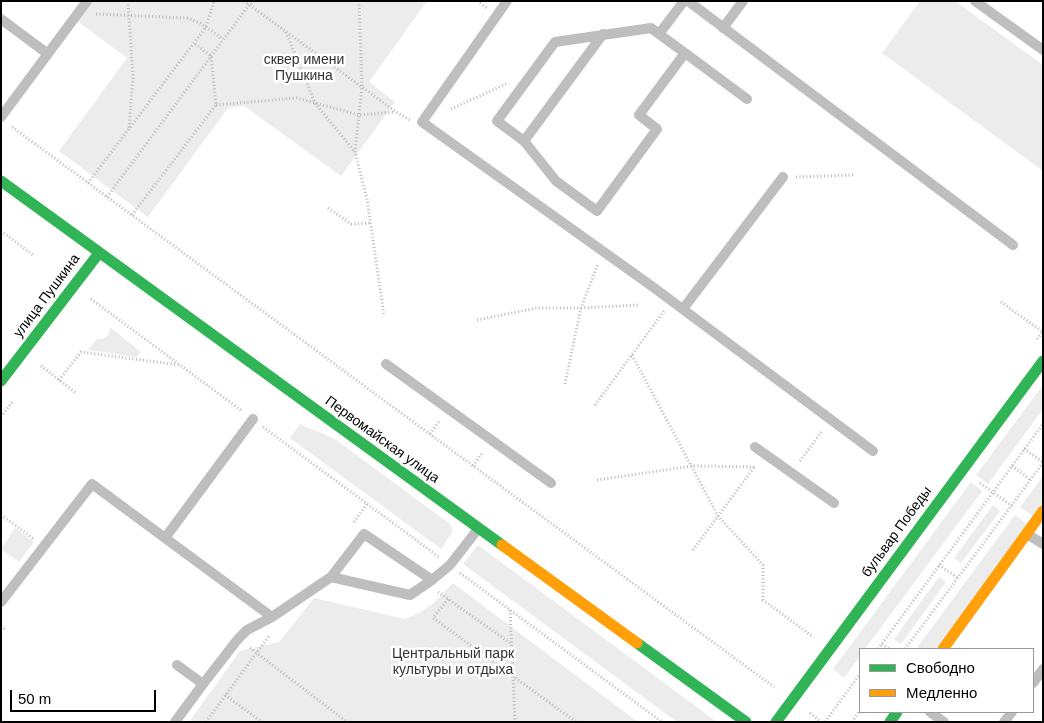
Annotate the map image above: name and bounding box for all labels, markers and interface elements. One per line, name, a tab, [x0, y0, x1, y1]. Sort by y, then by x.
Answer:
park label: сквер имени Пушкина	[264, 52, 344, 84]
street label: улица Пушкина	[10, 251, 84, 341]
street label: Первомайская улица	[322, 393, 442, 487]
street label: бульвар Победы	[858, 483, 936, 581]
park label: Центральный парк культуры и отдыха	[392, 646, 514, 679]
legend	[859, 648, 1034, 713]
text: Свободно	[906, 659, 975, 676]
scale bar	[12, 680, 159, 712]
text: Медленно	[906, 684, 977, 701]
text: 50 m	[18, 690, 51, 707]

